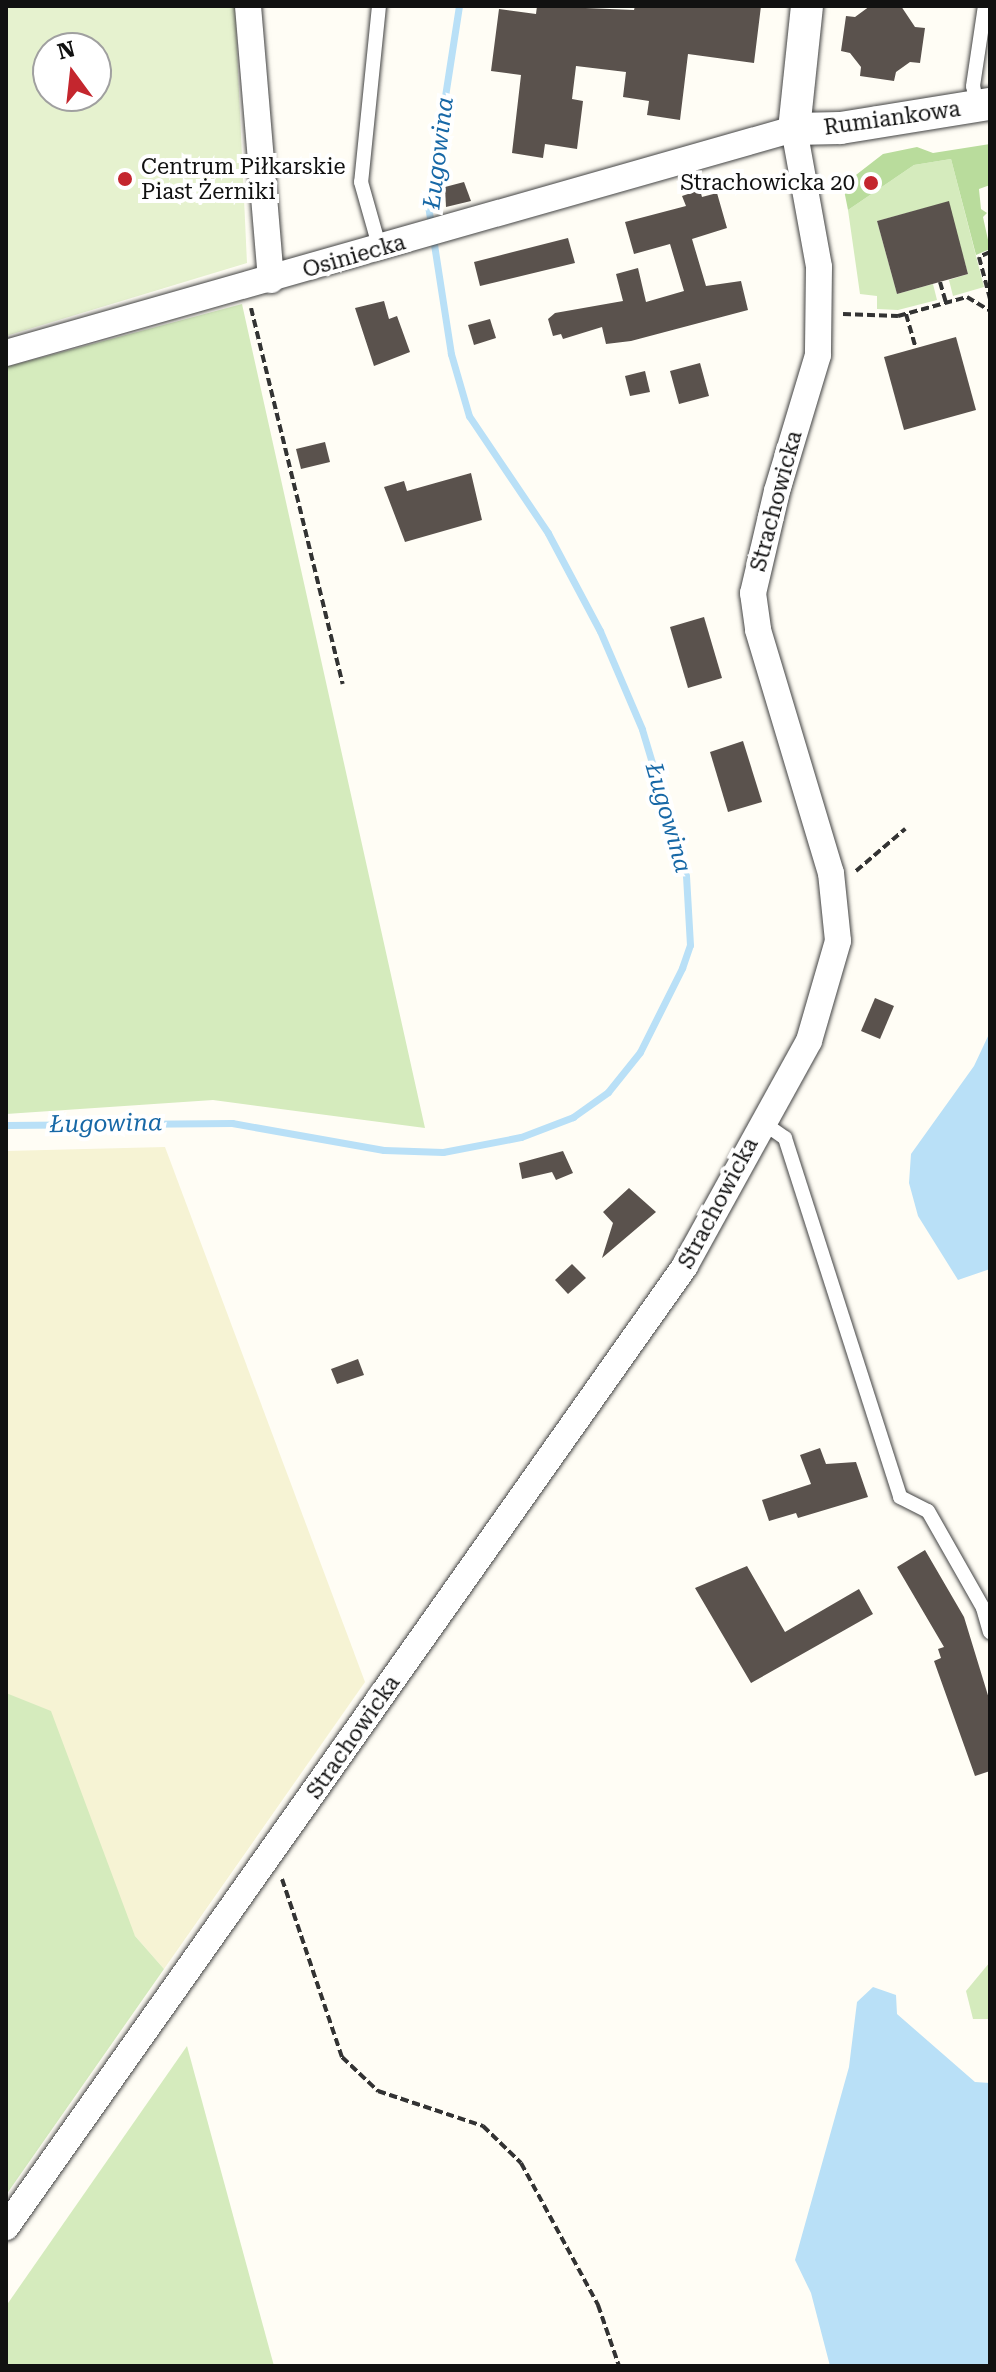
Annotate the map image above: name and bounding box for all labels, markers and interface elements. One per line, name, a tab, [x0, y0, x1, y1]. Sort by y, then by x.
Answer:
north arrow	[32, 32, 112, 112]
text: N	[55, 36, 78, 65]
water label: Ługowina	[418, 95, 460, 211]
street label: Rumiankowa	[822, 95, 962, 141]
place label: Centrum Piłkarskie Piast Żerniki	[141, 153, 346, 204]
marker: Centrum Piłkarskie Piast Żerniki	[116, 170, 134, 188]
place label: Strachowicka 20	[680, 170, 855, 196]
marker: Strachowicka 20	[862, 174, 880, 192]
street label: Osiniecka	[300, 229, 408, 283]
street label: Strachowicka	[745, 428, 807, 574]
water label: Ługowina	[639, 760, 697, 876]
water label: Ługowina	[49, 1109, 163, 1139]
street label: Strachowicka	[672, 1133, 764, 1273]
street label: Strachowicka	[301, 1670, 405, 1804]

